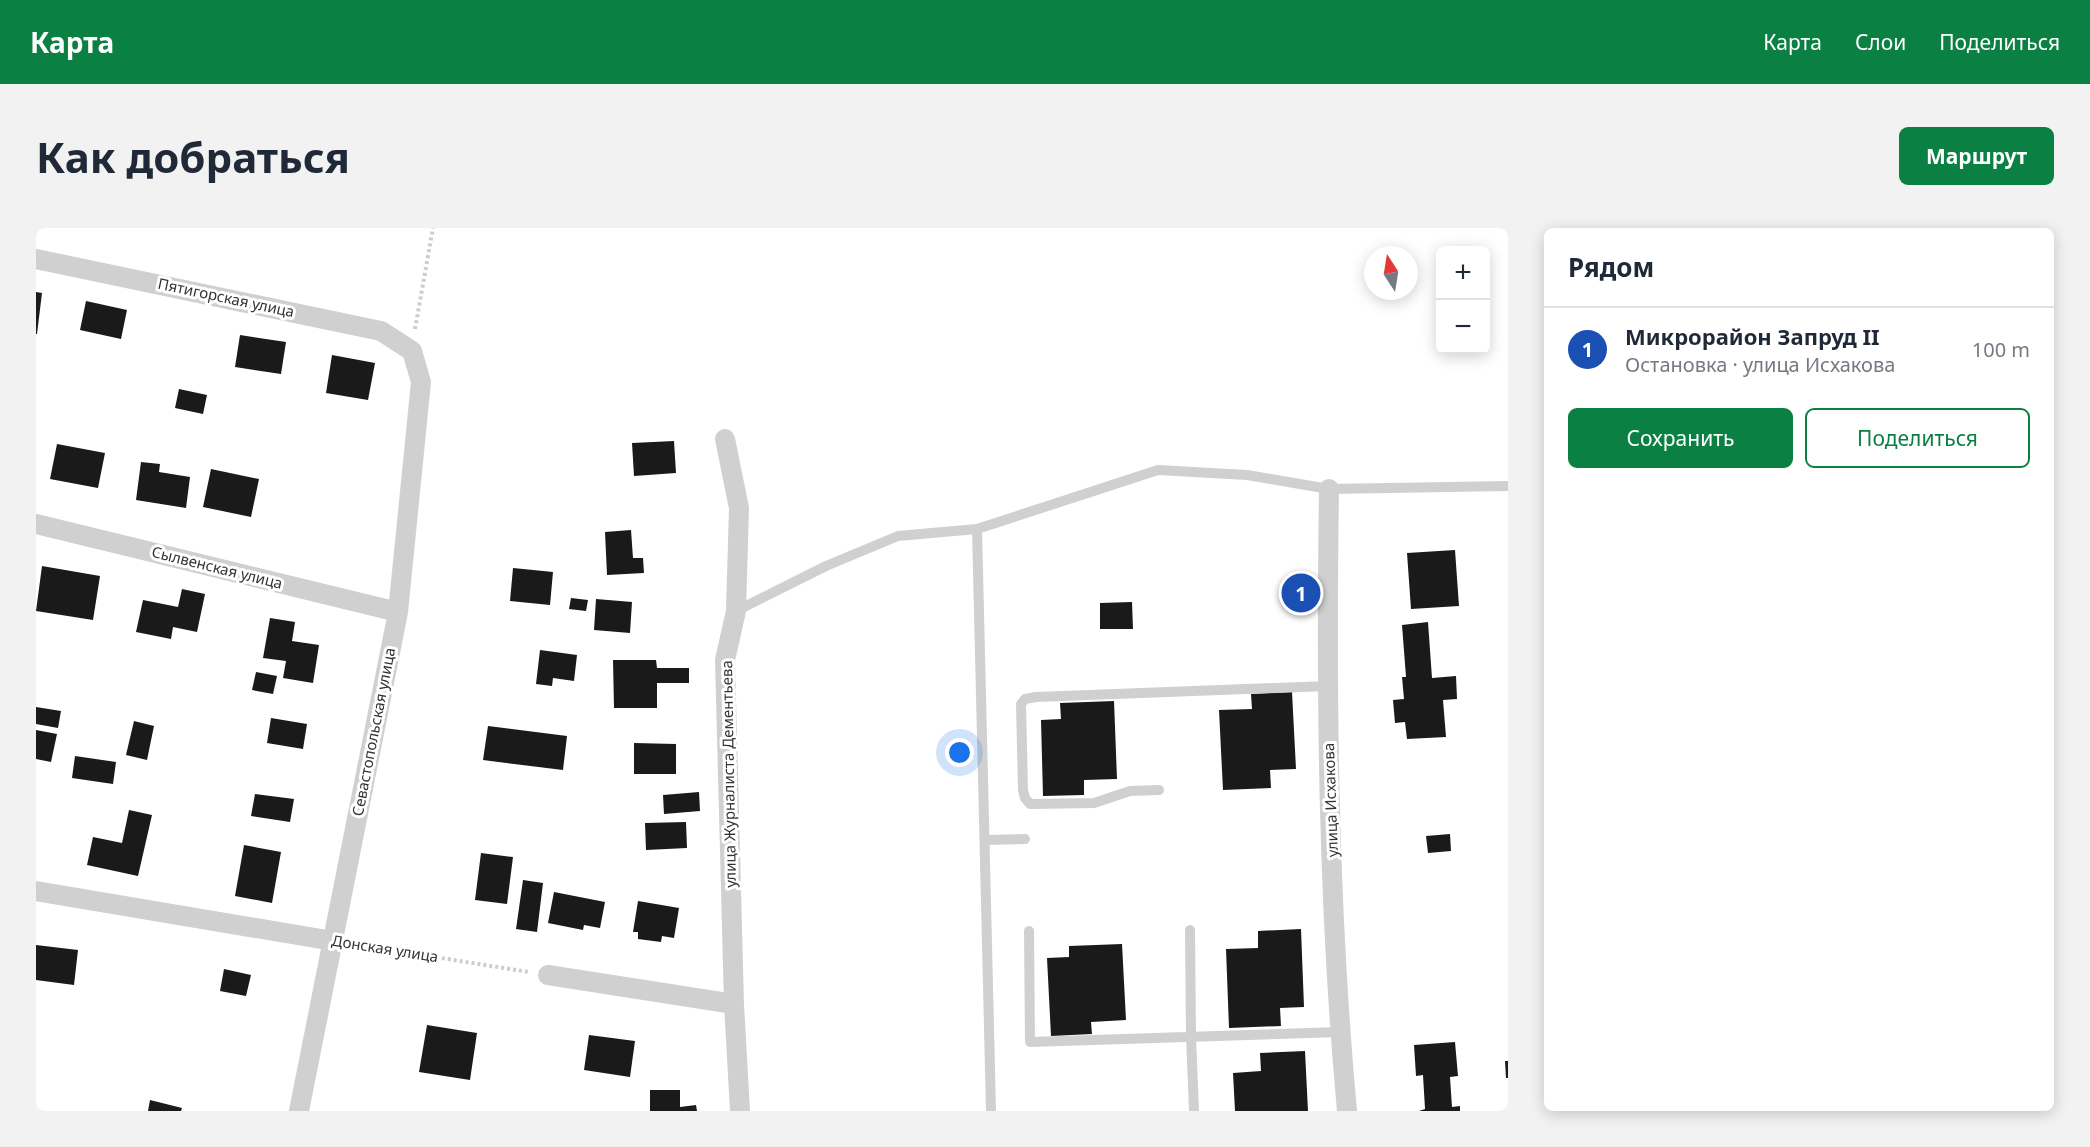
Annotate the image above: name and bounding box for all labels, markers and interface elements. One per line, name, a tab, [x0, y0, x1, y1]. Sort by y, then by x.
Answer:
text: Карта	[30, 23, 114, 61]
text: Карта	[1763, 28, 1822, 56]
text: Слои	[1855, 28, 1906, 56]
text: Поделиться	[1939, 28, 2060, 56]
button: Маршрут	[1899, 127, 2054, 185]
text: Как добраться	[36, 128, 350, 185]
north arrow	[1364, 246, 1418, 300]
map controls	[1436, 246, 1490, 354]
button: +	[1436, 246, 1490, 300]
text: Рядом	[1568, 249, 1654, 285]
street label: Пятигорская улица	[156, 273, 296, 321]
button: −	[1436, 300, 1490, 354]
text: Микрорайон Запруд II	[1625, 321, 1880, 351]
text: 1	[1582, 336, 1593, 363]
text: 100 m	[1972, 336, 2030, 363]
text: Остановка · улица Исхакова	[1625, 351, 1895, 378]
button: Сохранить	[1568, 408, 1793, 468]
button: Поделиться	[1805, 408, 2030, 468]
street label: Сылвенская улица	[150, 541, 285, 593]
pin: 1	[1282, 570, 1320, 616]
street label: Севастопольская улица	[347, 646, 399, 818]
street label: улица Журналиста Дементьева	[716, 660, 740, 888]
your location	[945, 738, 974, 767]
street label: улица Исхакова	[1318, 743, 1342, 857]
street label: Донская улица	[330, 930, 440, 966]

